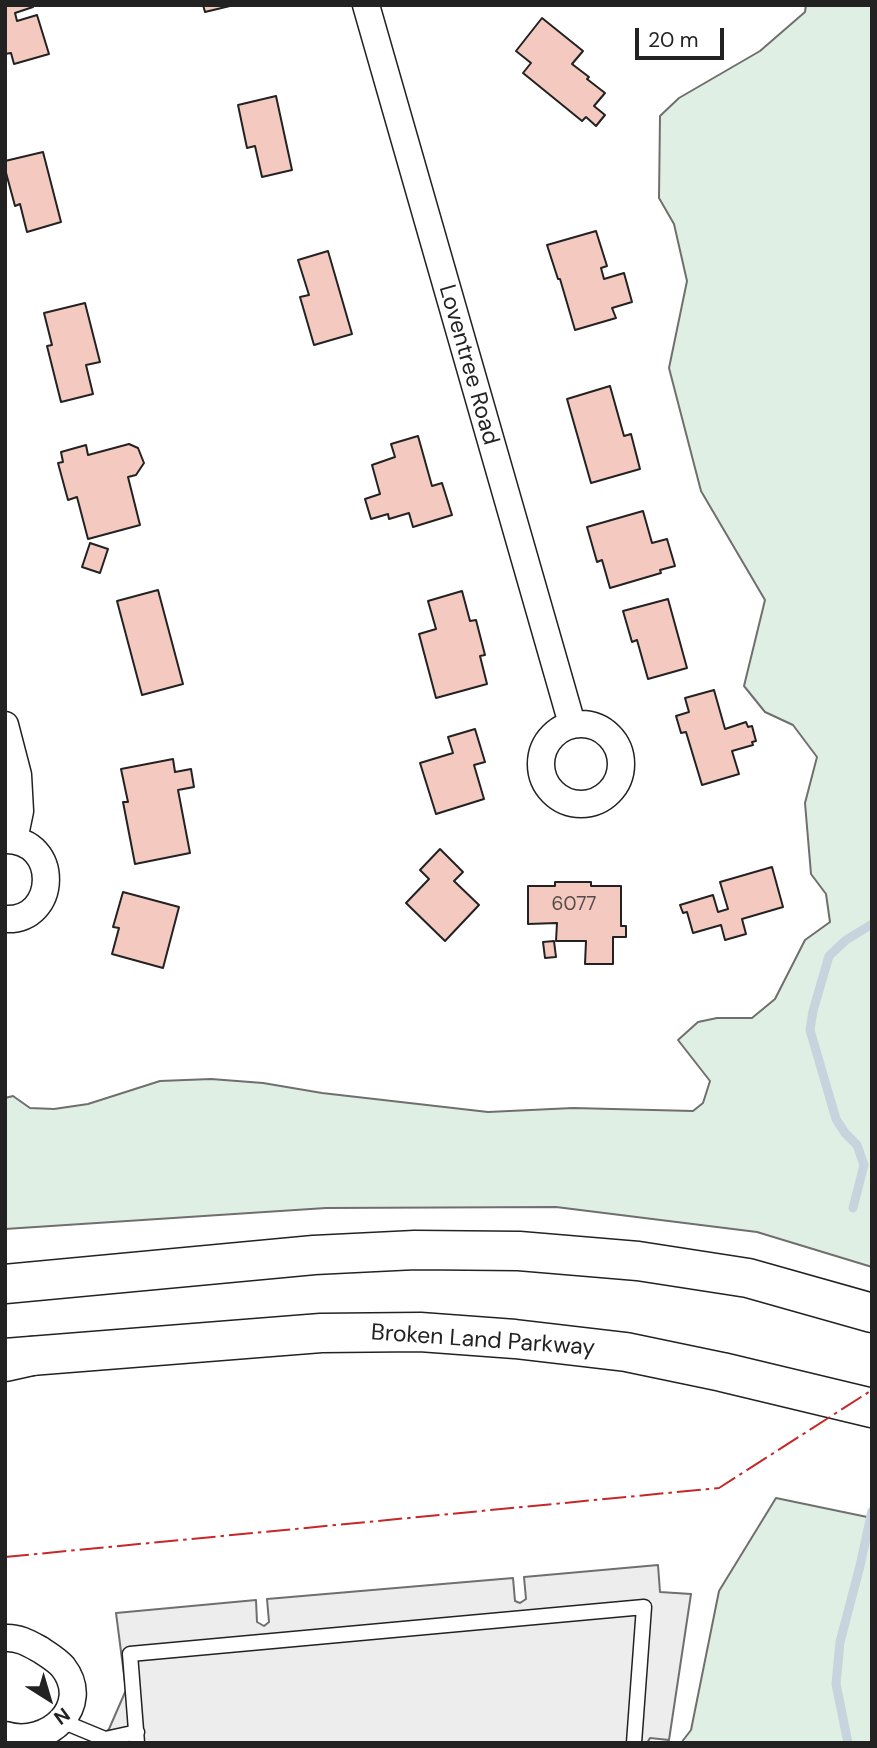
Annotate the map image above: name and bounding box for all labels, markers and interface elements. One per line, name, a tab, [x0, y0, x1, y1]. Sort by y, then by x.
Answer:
scale bar	[639, 14, 728, 58]
text: 20 m	[648, 26, 699, 54]
street label: Loventree Road	[432, 282, 504, 448]
house number: 6077	[552, 894, 596, 916]
street label: Broken Land Parkway	[370, 1319, 596, 1363]
north arrow	[14, 1664, 84, 1734]
text: N	[49, 1702, 75, 1730]

